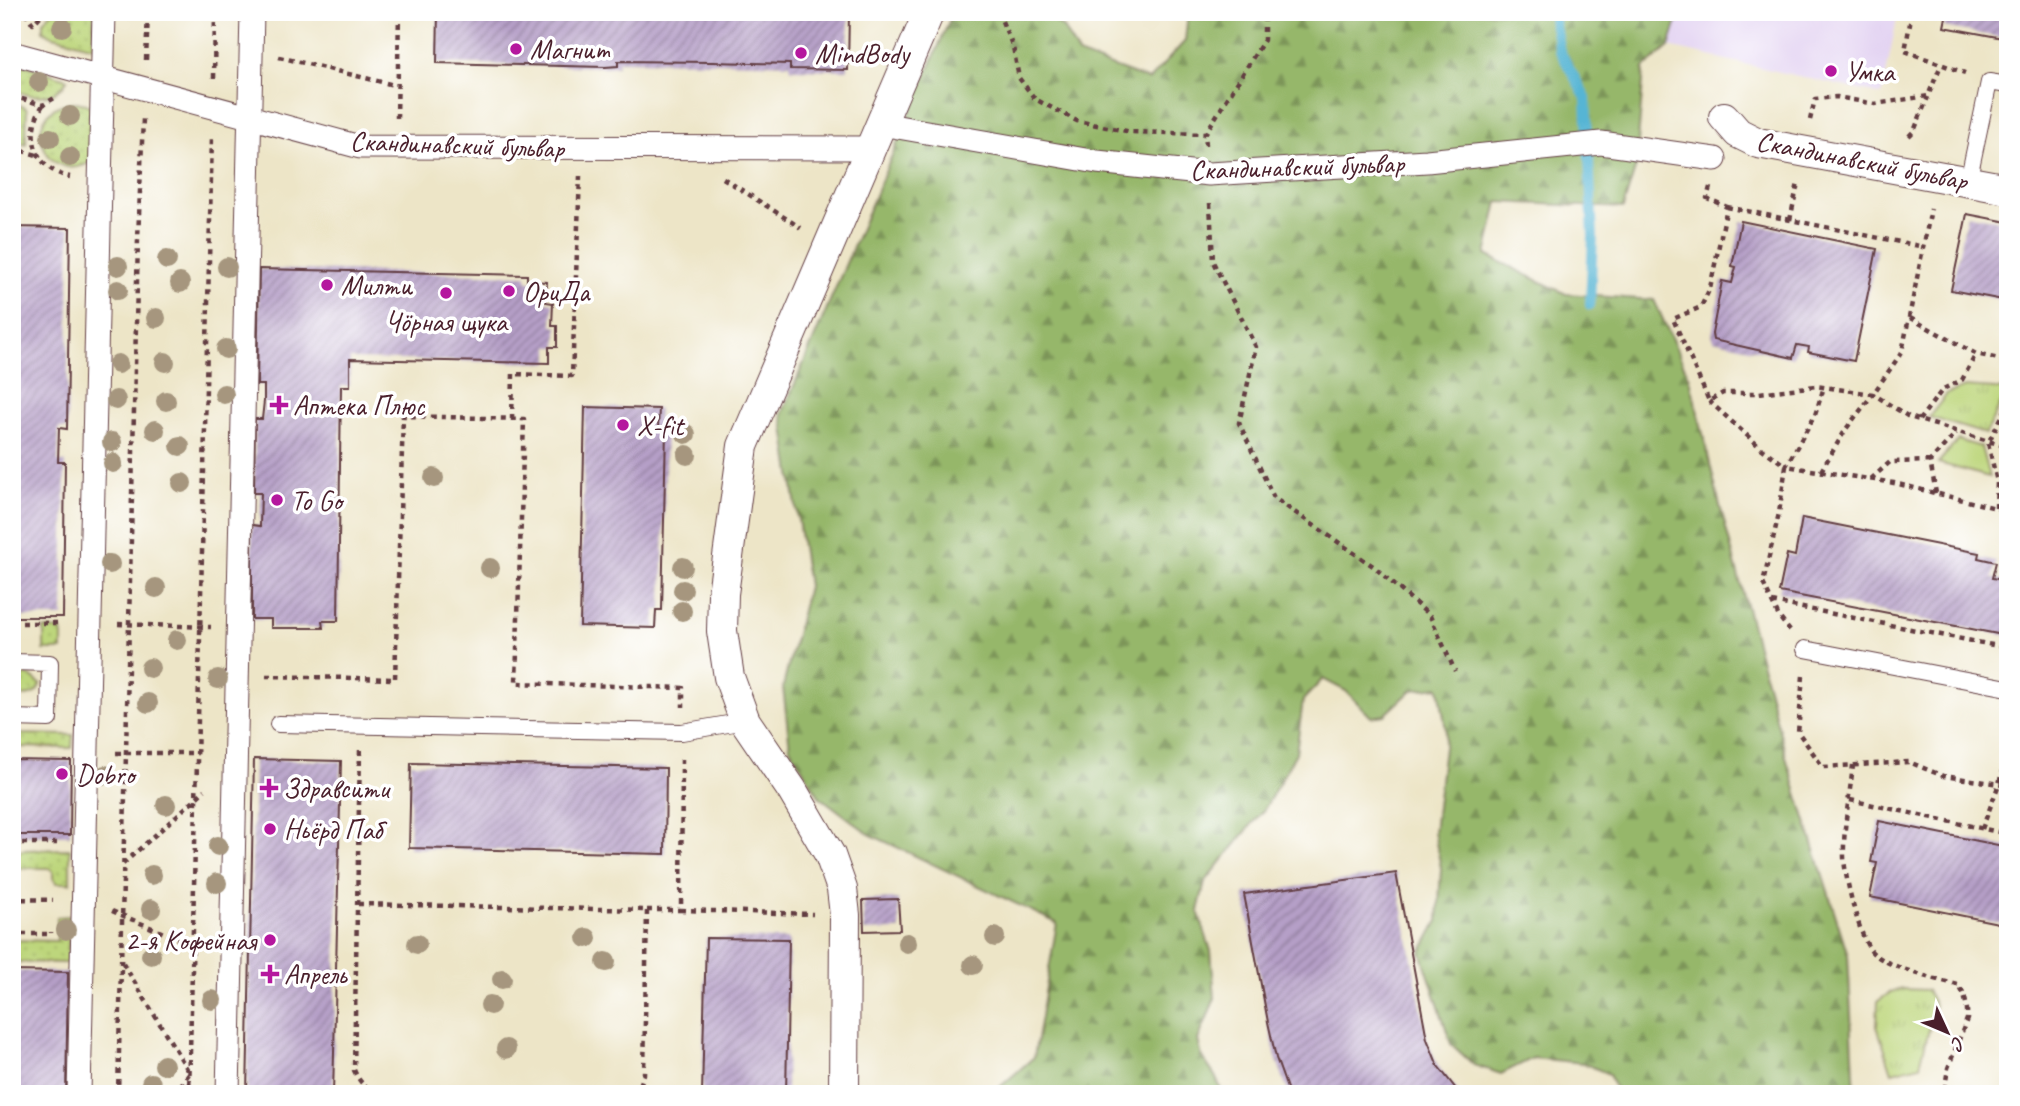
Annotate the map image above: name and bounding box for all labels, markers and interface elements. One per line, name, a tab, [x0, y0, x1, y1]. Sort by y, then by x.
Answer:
place label: Магнит	[530, 32, 611, 67]
place label: MindBody	[815, 36, 912, 71]
marker: Магнит	[508, 41, 524, 57]
marker: MindBody	[793, 45, 809, 61]
place label: Умка	[1845, 54, 1896, 89]
marker: Умка	[1823, 63, 1839, 79]
street label: Скандинавский бульвар	[349, 123, 566, 166]
street label: Скандинавский бульвар	[1753, 123, 1972, 198]
street label: Скандинавский бульвар	[1189, 145, 1406, 188]
place label: Милти	[341, 268, 413, 303]
place label: ОриДа	[523, 274, 591, 309]
marker: Милти	[319, 277, 335, 293]
marker: ОриДа	[501, 283, 517, 299]
marker: Чöрная щука	[438, 285, 454, 301]
place label: Чöрная щука	[385, 304, 509, 339]
place label: Аптека Плюс	[293, 388, 426, 423]
marker: Аптека Плюс	[271, 397, 287, 413]
place label: X-fit	[637, 408, 686, 443]
marker: X-fit	[615, 417, 631, 433]
place label: To Go	[291, 483, 345, 518]
marker: To Go	[269, 492, 285, 508]
place label: Dobro	[76, 757, 138, 792]
marker: Dobro	[54, 766, 70, 782]
place label: Здравсити	[283, 771, 392, 806]
marker: Здравсити	[261, 780, 277, 796]
place label: Ньёрд Паб	[284, 812, 387, 847]
marker: Ньёрд Паб	[262, 821, 278, 837]
place label: 2-я Кофейная	[125, 923, 258, 958]
marker: 2-я Кофейная	[262, 932, 278, 948]
place label: Апрель	[284, 957, 348, 992]
marker: Апрель	[262, 966, 278, 982]
north arrow	[1912, 998, 1982, 1068]
text: С	[1945, 1031, 1970, 1057]

